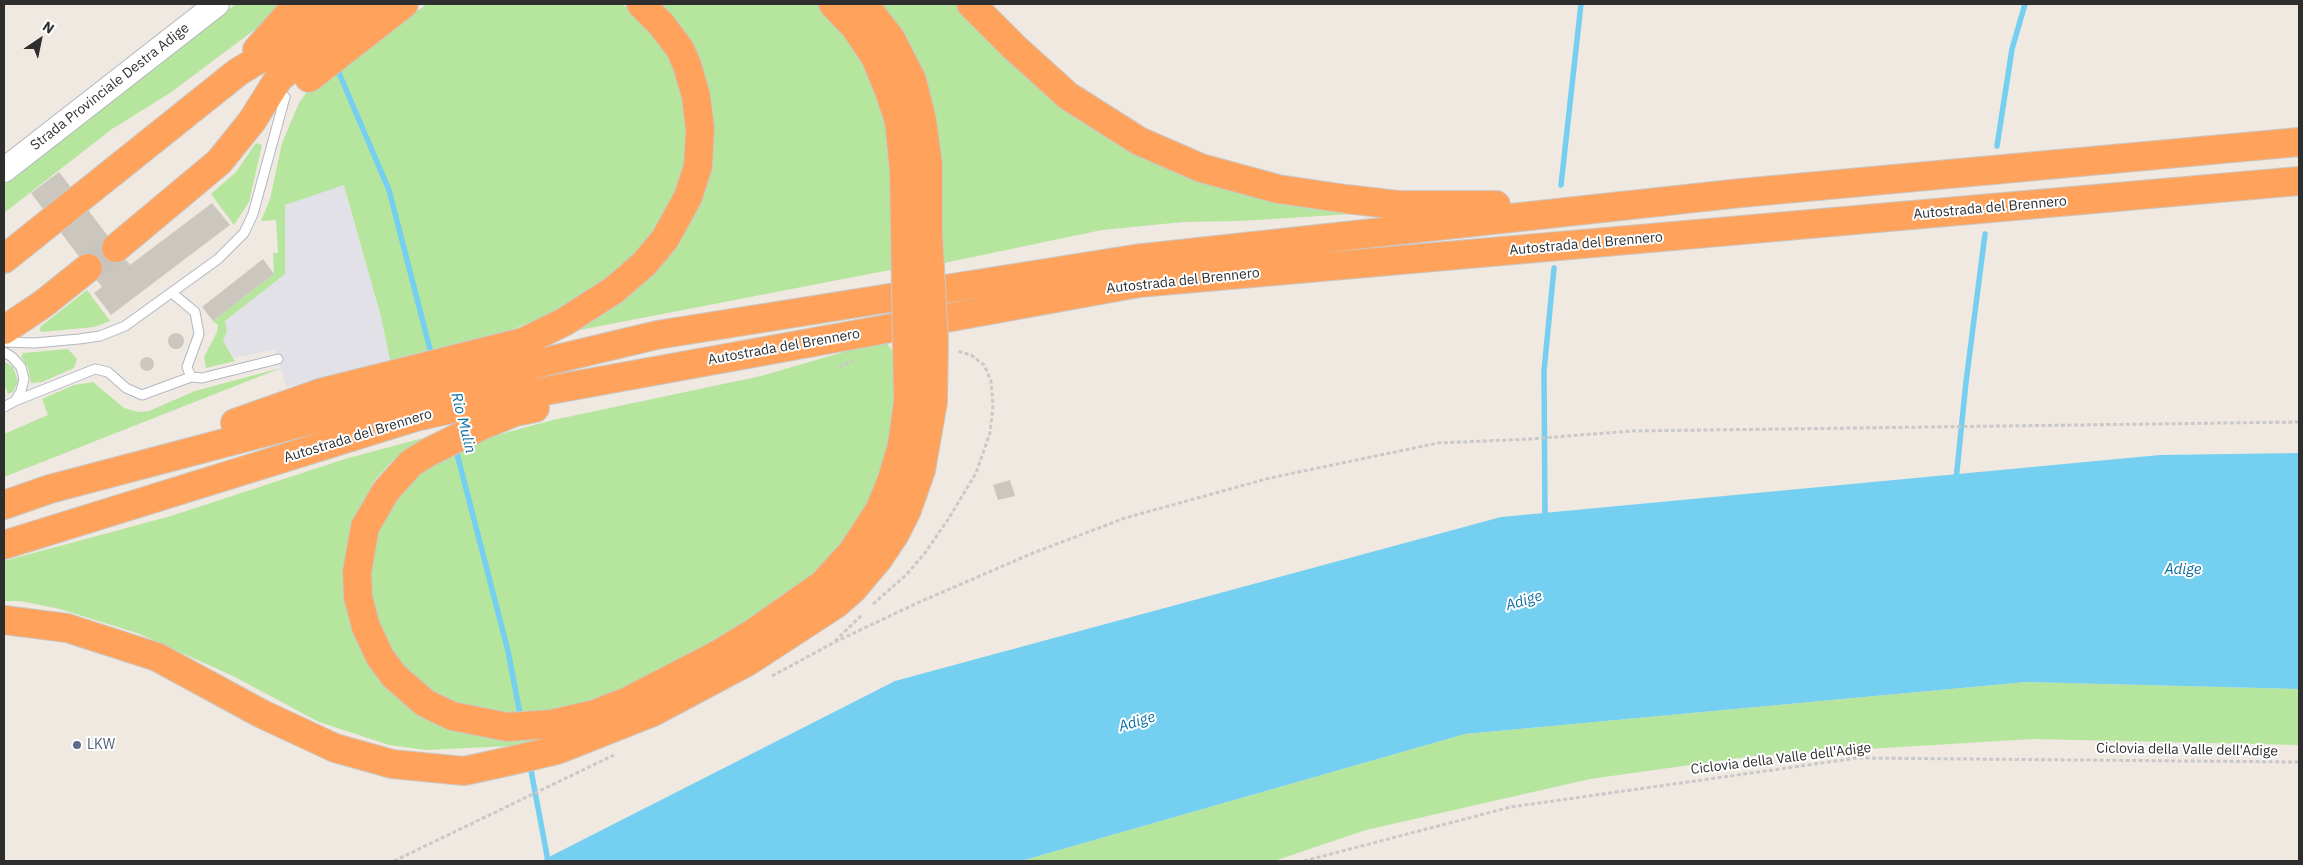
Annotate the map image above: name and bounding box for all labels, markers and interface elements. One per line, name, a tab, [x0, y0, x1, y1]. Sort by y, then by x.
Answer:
north arrow	[15, 15, 65, 65]
text: N	[39, 17, 58, 38]
street label: Strada Provinciale Destra Adige	[27, 20, 193, 154]
street label: Autostrada del Brennero	[1913, 193, 2067, 223]
street label: Autostrada del Brennero	[1509, 229, 1663, 259]
street label: Autostrada del Brennero	[1106, 265, 1260, 297]
street label: Autostrada del Brennero	[707, 325, 861, 369]
water label: Rio Mulin	[447, 391, 479, 455]
street label: Autostrada del Brennero	[282, 405, 434, 467]
water label: Adige	[2164, 561, 2202, 579]
water label: Adige	[1504, 587, 1544, 615]
water label: Adige	[1117, 708, 1157, 736]
place label: LKW	[87, 737, 115, 753]
marker: LKW	[71, 739, 83, 751]
street label: Ciclovia della Valle dell'Adige	[1690, 740, 1872, 778]
street label: Ciclovia della Valle dell'Adige	[2096, 740, 2278, 760]

